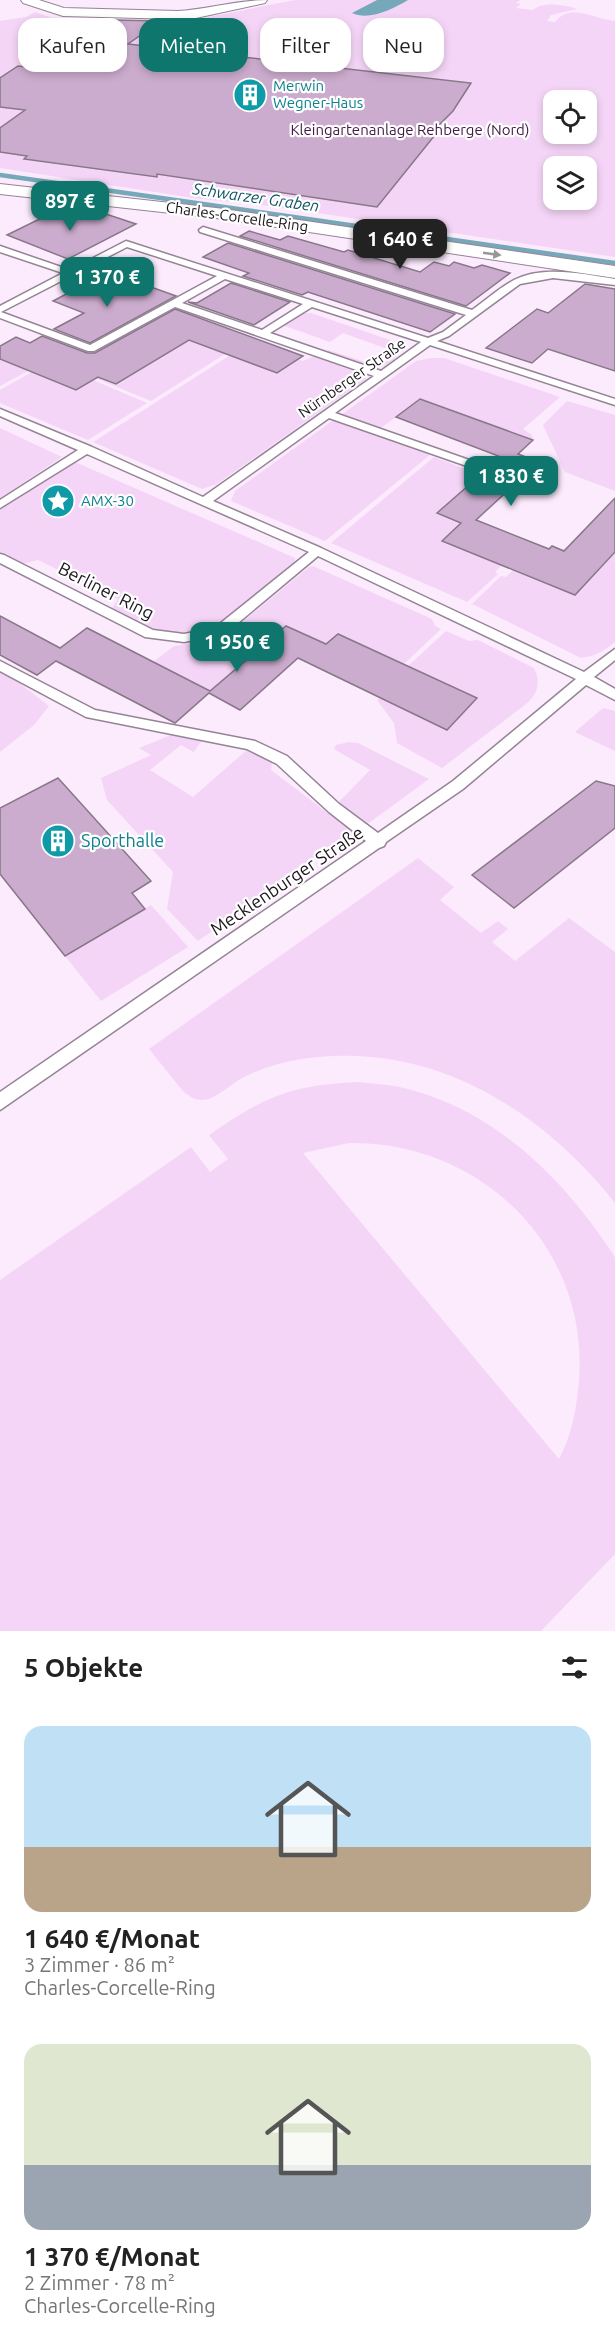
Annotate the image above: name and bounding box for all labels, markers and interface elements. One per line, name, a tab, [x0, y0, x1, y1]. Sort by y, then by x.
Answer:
chip: Kaufen	[18, 18, 127, 72]
chip: Mieten	[139, 18, 248, 72]
chip: Filter	[260, 18, 351, 72]
chip: Neu	[363, 18, 444, 72]
building icon: Merwin Wegner-Haus	[232, 77, 268, 113]
place label: Merwin Wegner-Haus	[273, 77, 363, 111]
map controls	[543, 90, 597, 210]
button: locate	[543, 90, 597, 144]
park label: Kleingartenanlage Rehberge (Nord)	[290, 121, 530, 138]
button: layers	[543, 156, 597, 210]
water label: Schwarzer Graben	[191, 179, 320, 215]
pin: 897 €	[28, 181, 112, 232]
text: 897 €	[45, 189, 95, 212]
street label: Charles-Corcelle-Ring	[165, 198, 309, 235]
pin: 1 640 €	[345, 219, 455, 270]
text: 1 640 €	[367, 227, 433, 250]
one-way arrow	[483, 249, 502, 258]
pin: 1 370 €	[52, 257, 162, 308]
text: 1 370 €	[74, 265, 140, 288]
street label: Nürnberger Straße	[295, 334, 409, 421]
pin: 1 830 €	[456, 456, 566, 507]
text: 1 830 €	[478, 464, 544, 487]
place icon: AMX-30	[40, 483, 76, 519]
place label: AMX-30	[81, 492, 134, 509]
street label: Berliner Ring	[55, 557, 158, 623]
pin: 1 950 €	[182, 622, 292, 673]
text: 1 950 €	[204, 630, 270, 653]
street label: Mecklenburger Straße	[206, 822, 367, 939]
building icon: Sporthalle	[40, 823, 76, 859]
place label: Sporthalle	[81, 830, 164, 850]
icon: filters	[558, 1651, 591, 1684]
text: 5 Objekte	[24, 1653, 143, 1682]
icon: home	[254, 1765, 362, 1873]
text: 1 640 €/Monat	[24, 1924, 200, 1953]
text: 3 Zimmer · 86 m²	[24, 1953, 175, 1976]
text: Charles-Corcelle-Ring	[24, 1976, 216, 1999]
icon: home	[254, 2083, 362, 2191]
text: 1 370 €/Monat	[24, 2242, 200, 2271]
text: 2 Zimmer · 78 m²	[24, 2271, 175, 2294]
text: Charles-Corcelle-Ring	[24, 2294, 216, 2317]

